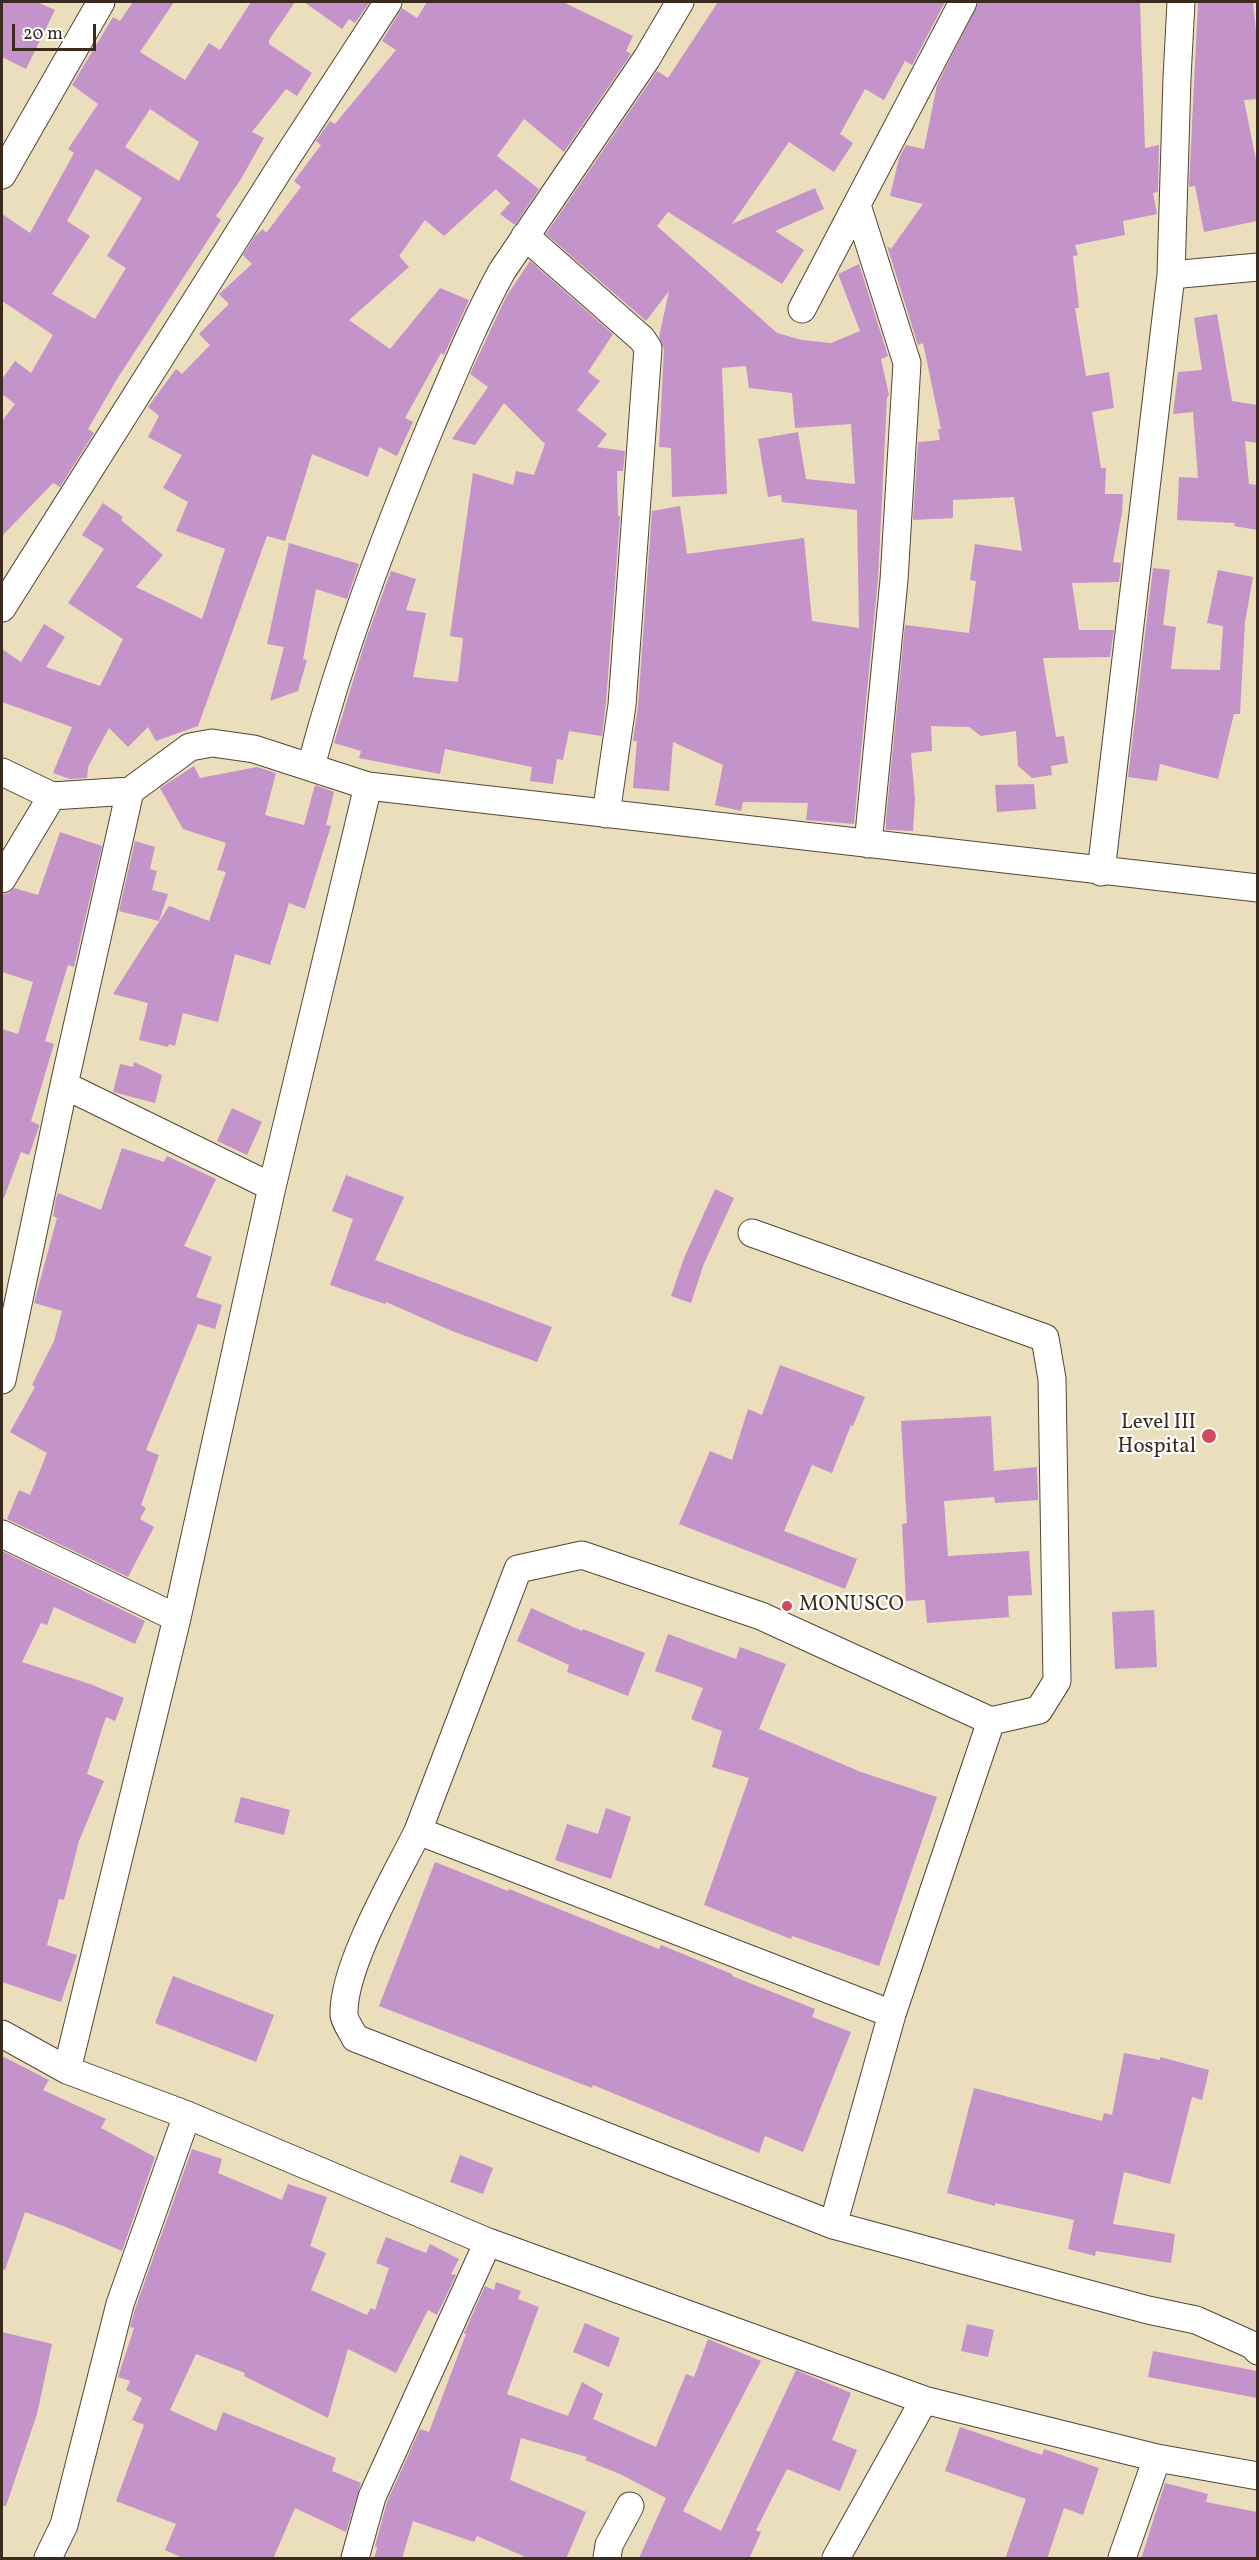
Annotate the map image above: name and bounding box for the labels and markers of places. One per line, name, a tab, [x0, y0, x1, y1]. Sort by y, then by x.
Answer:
place label: Level III Hospital	[1118, 1411, 1196, 1461]
marker: Level III Hospital	[1200, 1427, 1218, 1445]
place label: MONUSCO	[799, 1593, 904, 1619]
marker: MONUSCO	[780, 1599, 794, 1613]

